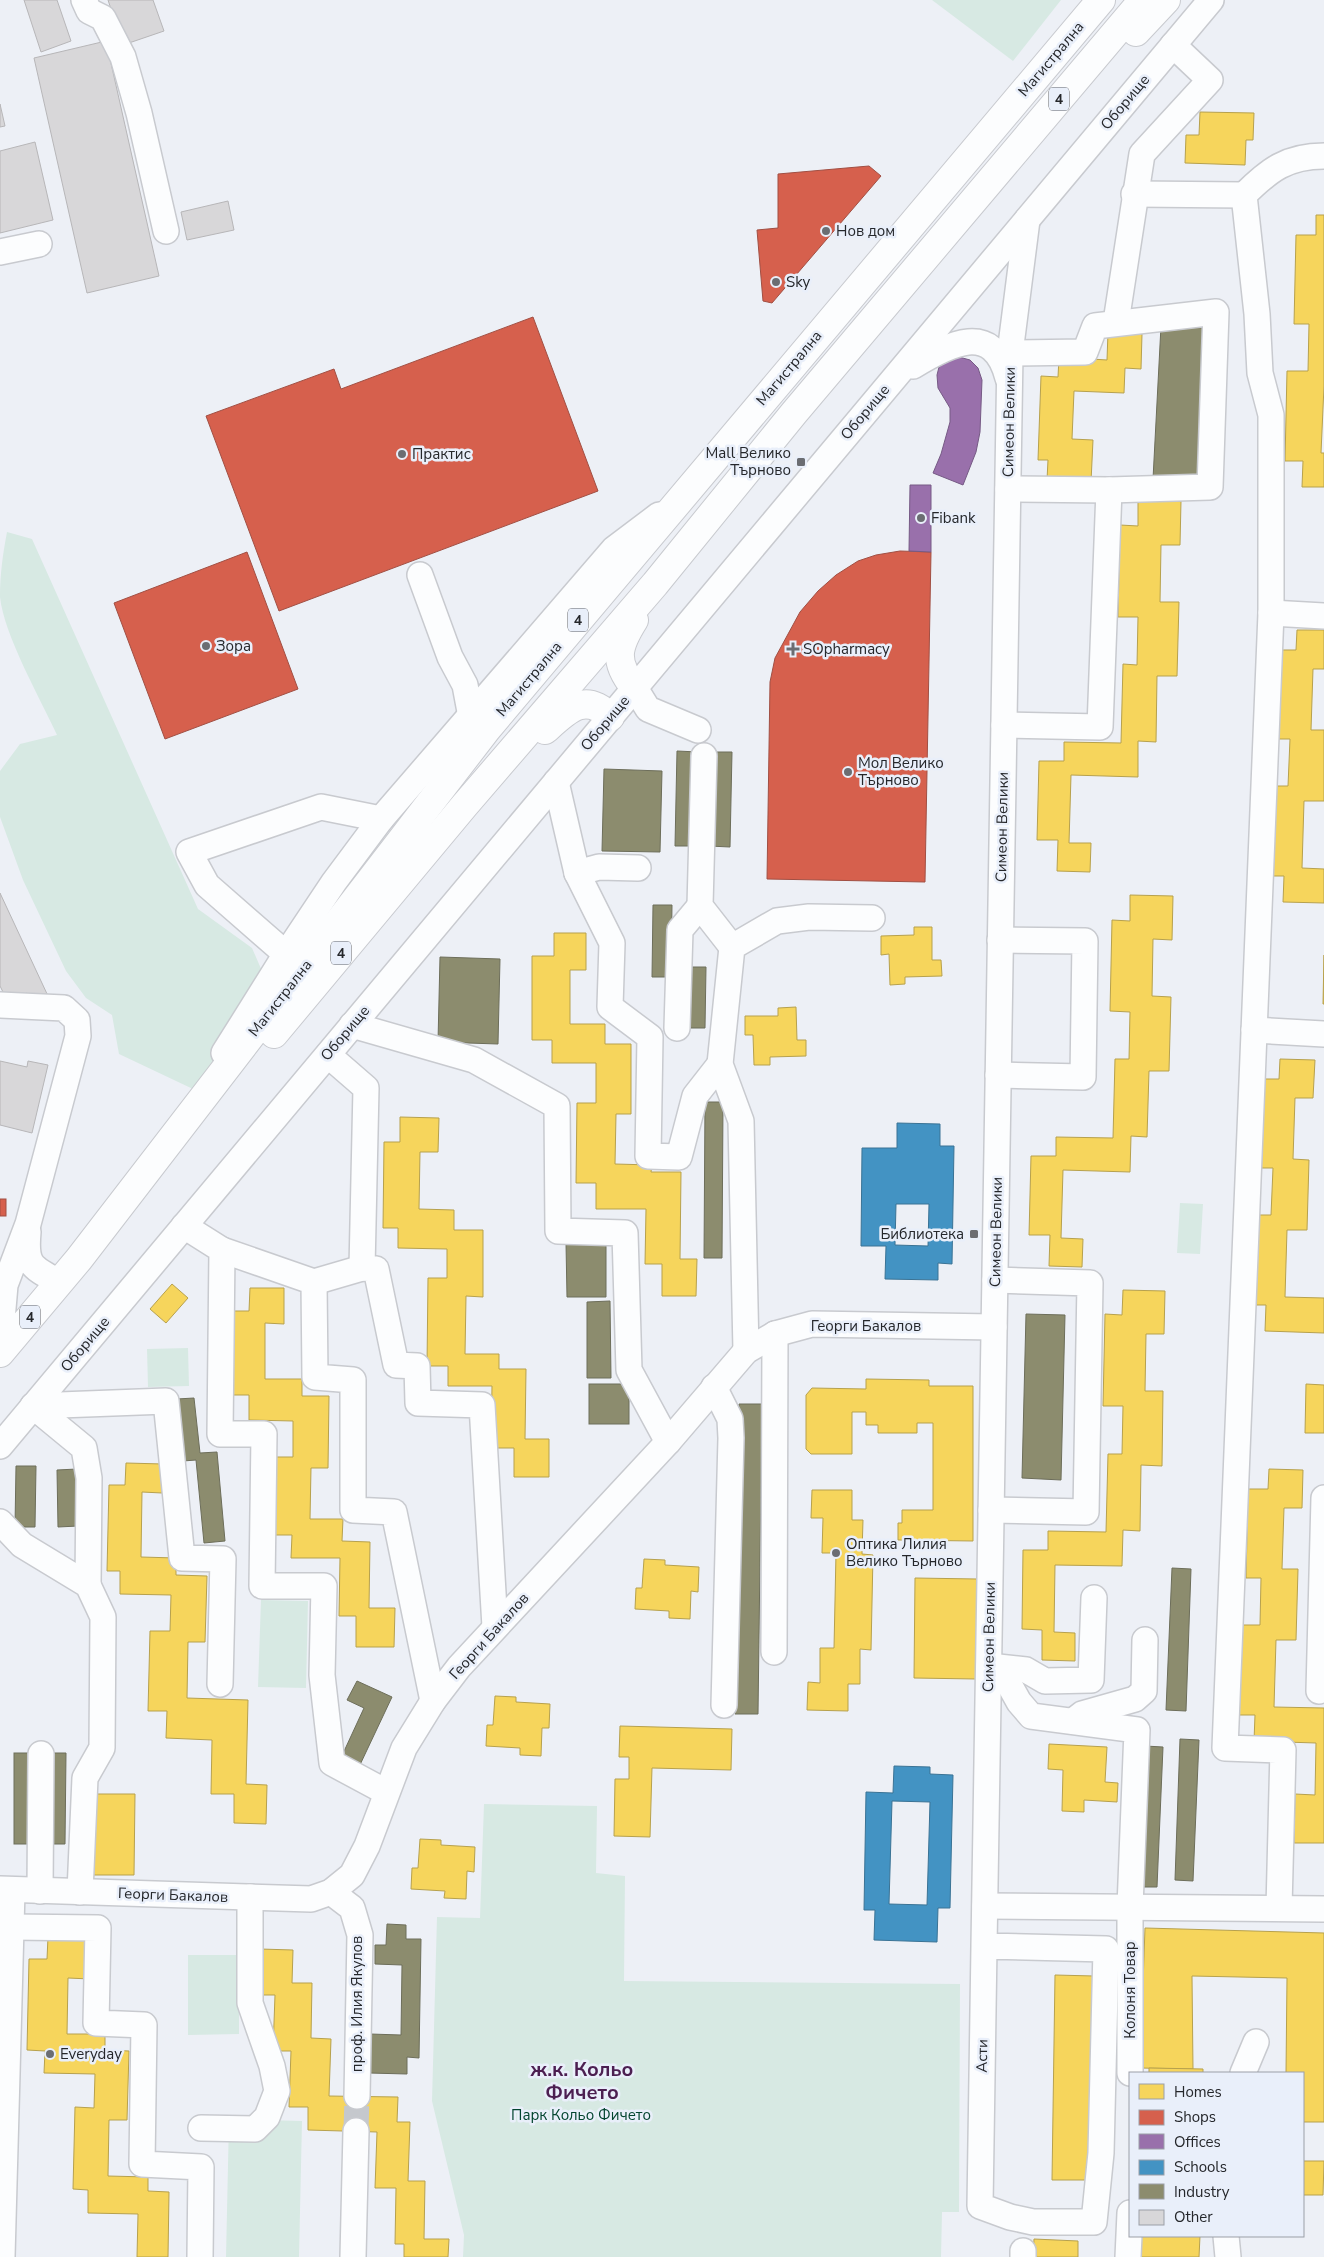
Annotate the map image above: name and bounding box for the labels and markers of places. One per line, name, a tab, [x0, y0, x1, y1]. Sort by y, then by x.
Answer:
place label: Нов дом	[836, 221, 895, 241]
marker: Нов дом	[820, 225, 832, 237]
place label: Sky	[786, 272, 810, 292]
marker: Sky	[770, 276, 782, 288]
place label: Mall Велико Търново	[705, 443, 791, 480]
place label: Практис	[412, 444, 471, 464]
marker: Практис	[396, 448, 408, 460]
marker: Mall Велико Търново	[795, 456, 807, 468]
place label: Fibank	[931, 508, 976, 528]
marker: Fibank	[915, 512, 927, 524]
place label: Зора	[216, 636, 251, 656]
place label: SOpharmacy	[803, 639, 890, 659]
marker: Зора	[200, 640, 212, 652]
marker: SOpharmacy	[787, 643, 799, 655]
place label: Мол Велико Търново	[858, 753, 944, 790]
marker: Мол Велико Търново	[842, 766, 854, 778]
place label: Библиотека	[880, 1224, 964, 1244]
marker: Библиотека	[968, 1228, 980, 1240]
place label: Оптика Лилия Велико Търново	[846, 1534, 963, 1571]
marker: Оптика Лилия Велико Търново	[830, 1547, 842, 1559]
place label: Everyday	[60, 2044, 122, 2064]
marker: Everyday	[44, 2048, 56, 2060]

